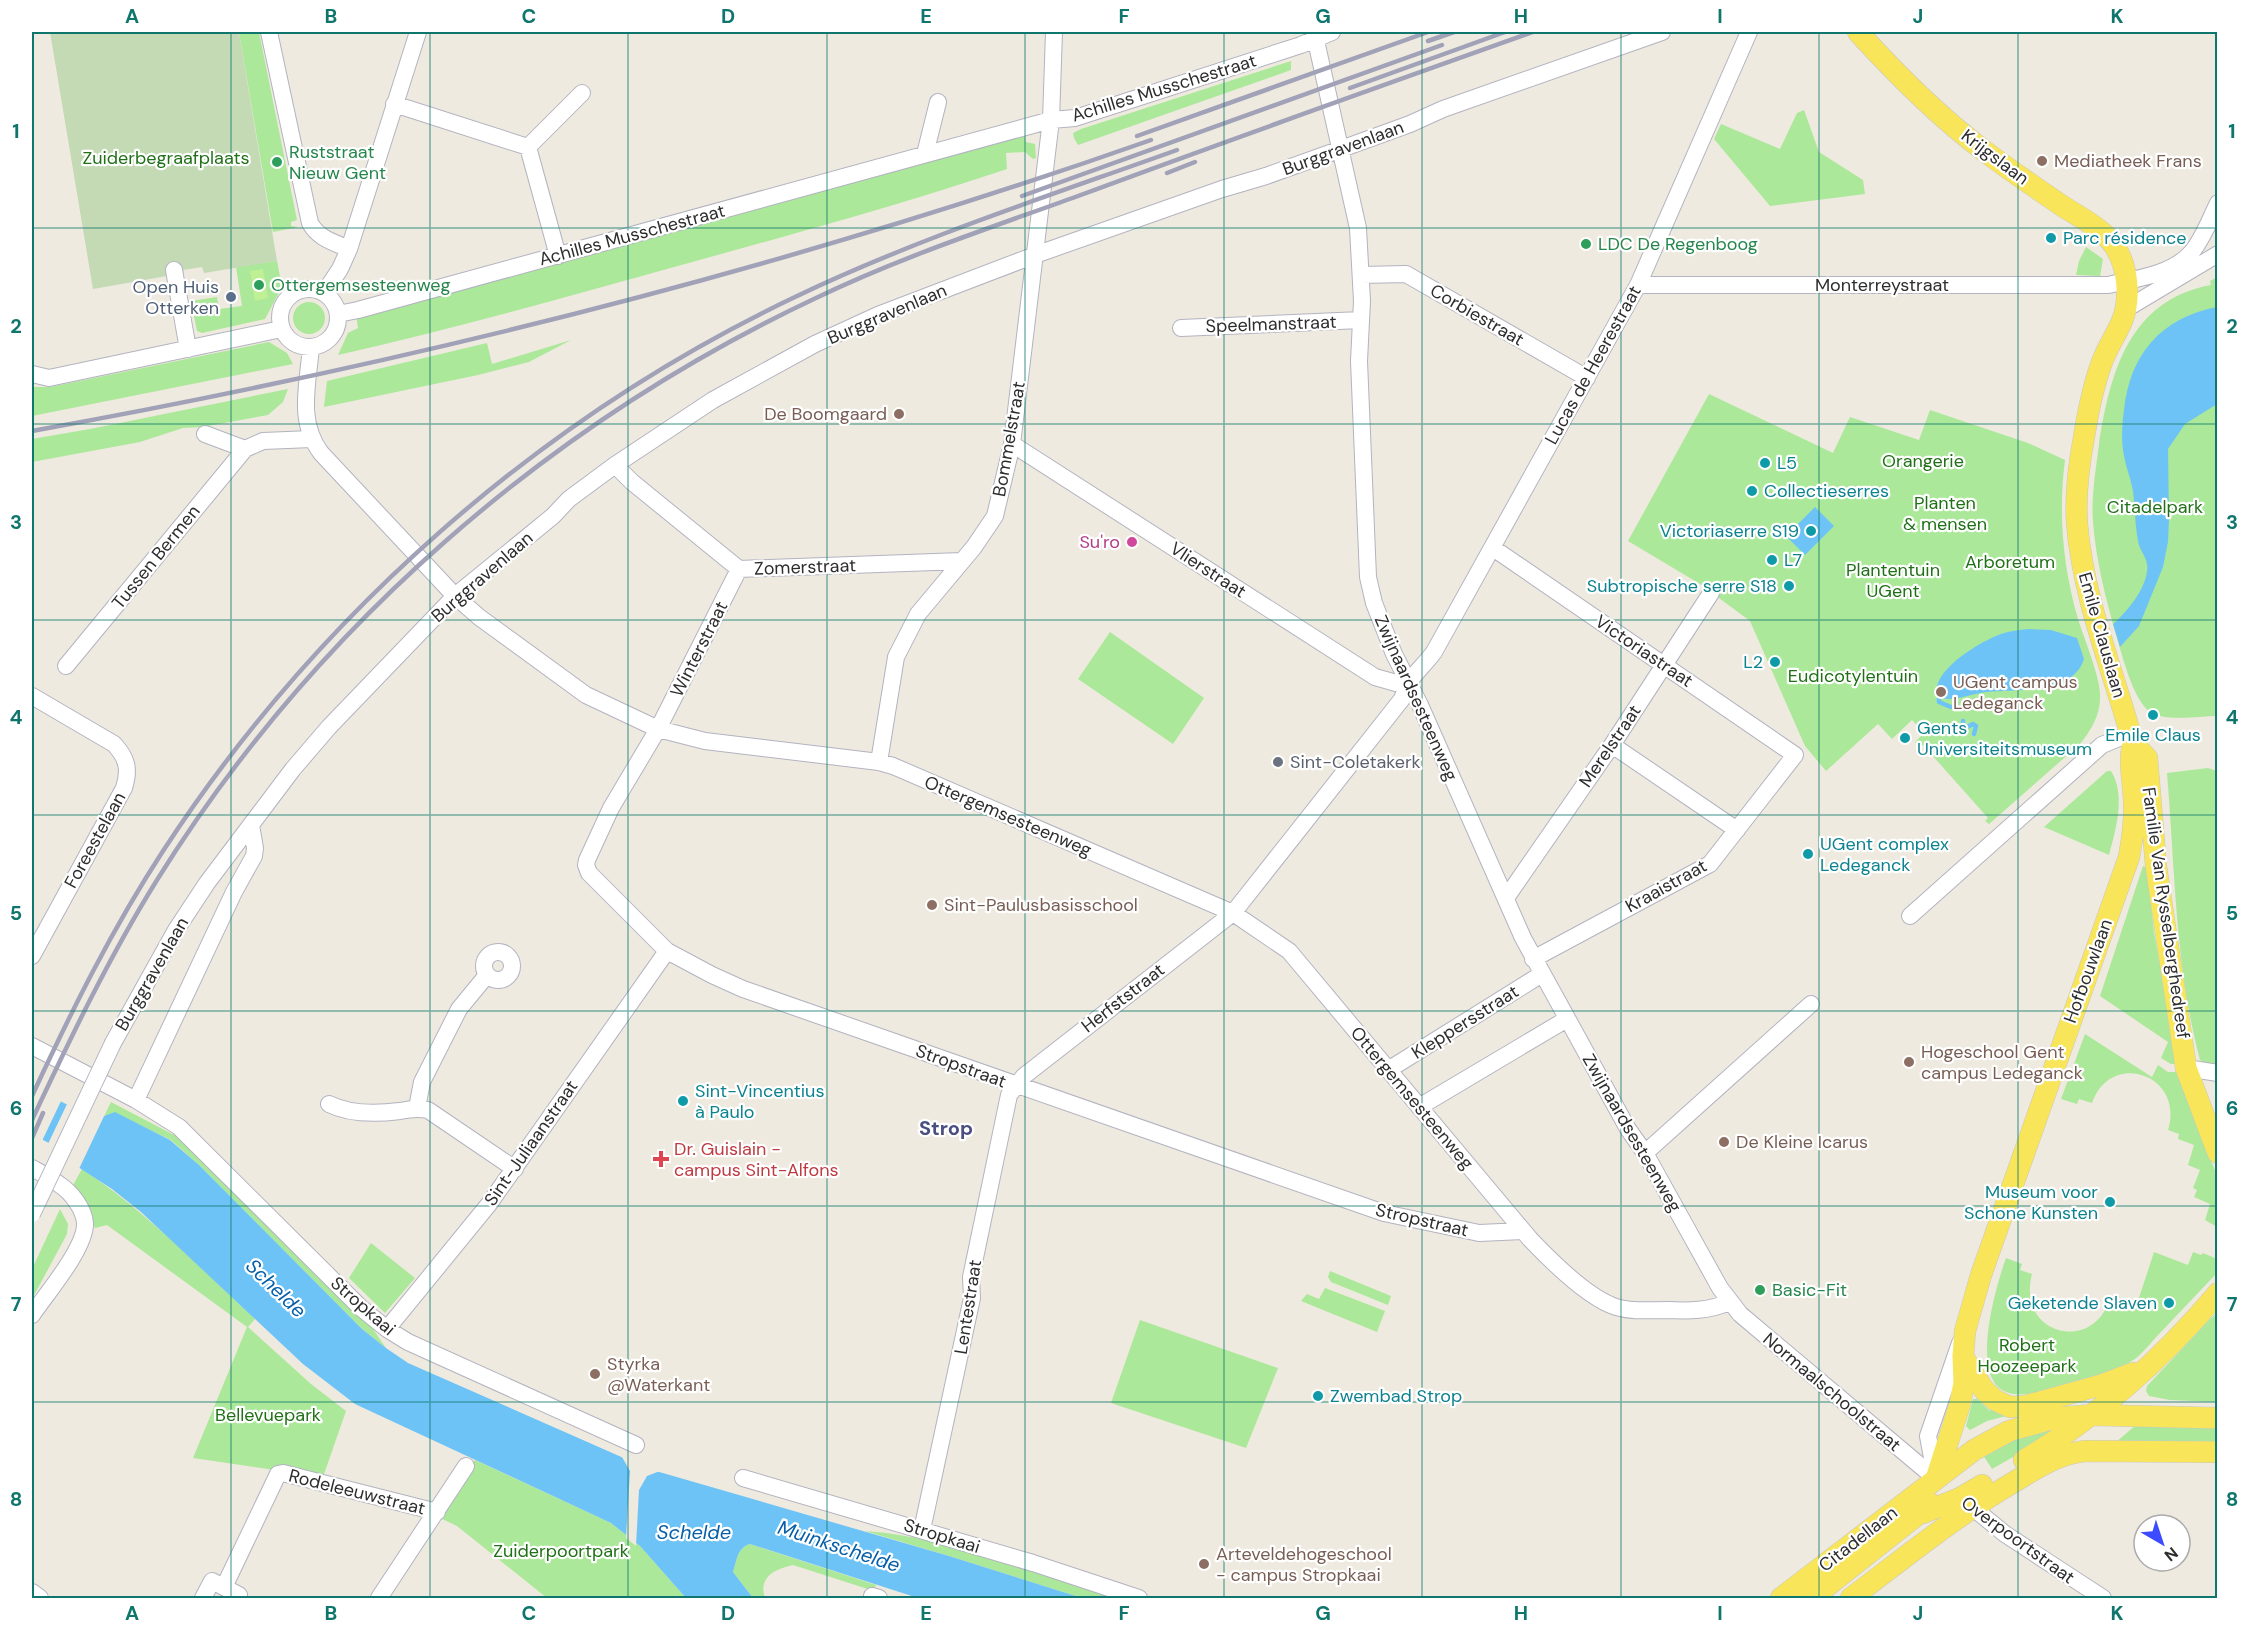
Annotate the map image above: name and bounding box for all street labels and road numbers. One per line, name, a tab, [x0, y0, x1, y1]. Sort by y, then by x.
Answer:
street label: Achilles Musschestraat	[1069, 49, 1259, 127]
street label: Burggravenlaan	[1279, 115, 1407, 181]
street label: Krijgslaan	[1956, 124, 2034, 190]
street label: Achilles Musschestraat	[536, 199, 728, 271]
street label: Monterreystraat	[1815, 273, 1949, 297]
street label: Burggravenlaan	[824, 278, 950, 350]
street label: Corbiestraat	[1426, 278, 1528, 352]
street label: Lucas de Heerestraat	[1539, 281, 1647, 449]
street label: Speelmanstraat	[1205, 310, 1337, 338]
street label: Bommelstraat	[987, 380, 1031, 498]
street label: Tussen Bermen	[107, 500, 205, 614]
street label: Burggravenlaan	[426, 526, 538, 628]
street label: Vlierstraat	[1165, 537, 1251, 603]
street label: Zomerstraat	[754, 553, 856, 581]
street label: Emile Clauslaan	[2073, 569, 2131, 701]
street label: Winterstraat	[665, 597, 733, 701]
street label: Victoriastraat	[1590, 609, 1698, 693]
street label: Zwijnaardsesteenweg	[1369, 611, 1463, 785]
street label: Merelstraat	[1574, 700, 1646, 792]
street label: Ottergemsesteenweg	[921, 770, 1095, 862]
street label: Familie Van Rysselberghedreef	[2136, 786, 2196, 1040]
street label: Foreestelaan	[59, 788, 131, 892]
street label: Kraaistraat	[1621, 854, 1711, 918]
street label: Burggravenlaan	[110, 913, 194, 1035]
street label: Hofbouwlaan	[2058, 916, 2118, 1026]
street label: Herfststraat	[1076, 958, 1170, 1038]
street label: Kleppersstraat	[1407, 980, 1523, 1064]
street label: Ottergemsesteenweg	[1345, 1022, 1479, 1174]
street label: Stropstraat	[912, 1039, 1010, 1093]
street label: Zwijnaardsesteenweg	[1577, 1050, 1687, 1216]
street label: Sint-Juliaanstraat	[479, 1075, 583, 1211]
street label: Stropstraat	[1373, 1198, 1471, 1242]
street label: Lentestraat	[949, 1258, 987, 1356]
street label: Stropkaai	[325, 1271, 401, 1341]
street label: Normaalschoolstraat	[1758, 1327, 1906, 1457]
street label: Rodeleeuwstraat	[286, 1463, 428, 1521]
street label: Overpoortstraat	[1956, 1491, 2080, 1589]
street label: Citadellaan	[1814, 1501, 1902, 1577]
street label: Stropkaai	[901, 1513, 983, 1559]

